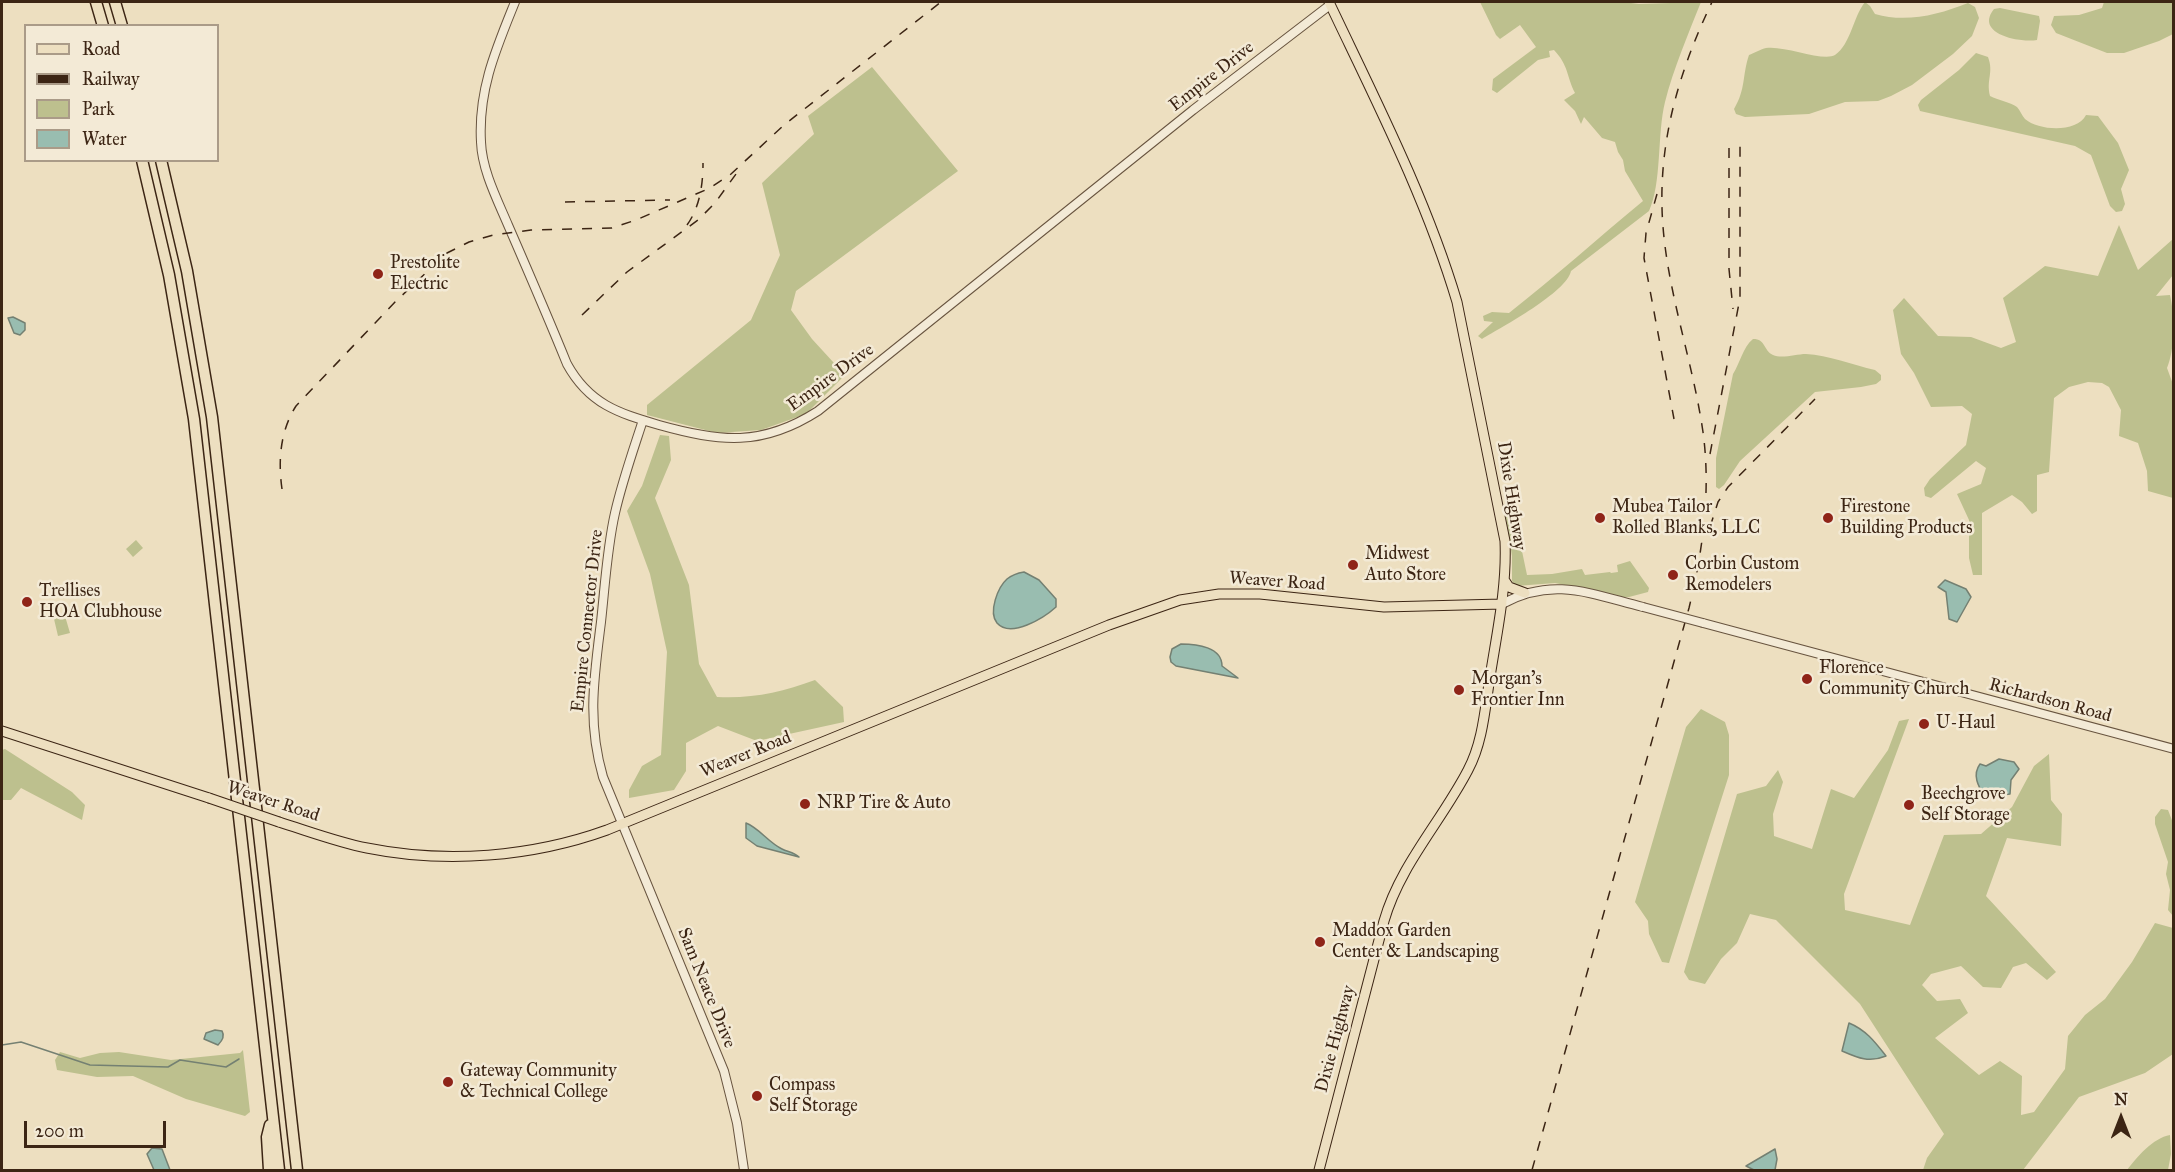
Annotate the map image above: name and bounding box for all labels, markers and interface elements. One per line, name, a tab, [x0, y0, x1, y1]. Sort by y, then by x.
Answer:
legend	[24, 24, 219, 162]
street label: Empire Drive	[1165, 37, 1259, 117]
text: Road	[82, 38, 120, 60]
text: Railway	[82, 68, 139, 90]
text: Park	[82, 98, 115, 120]
text: Water	[82, 128, 126, 150]
place label: Prestolite Electric	[390, 253, 460, 296]
marker: Prestolite Electric	[371, 267, 385, 281]
street label: Empire Drive	[784, 339, 878, 417]
street label: Dixie Highway	[1492, 440, 1530, 552]
place label: Mubea Tailor Rolled Blanks, LLC	[1612, 497, 1760, 540]
place label: Firestone Building Products	[1840, 497, 1972, 540]
marker: Mubea Tailor Rolled Blanks, LLC	[1593, 511, 1607, 525]
marker: Firestone Building Products	[1821, 511, 1835, 525]
street label: Empire Connector Drive	[568, 528, 608, 714]
place label: Midwest Auto Store	[1365, 544, 1446, 586]
place label: Corbin Custom Remodelers	[1685, 554, 1799, 596]
marker: Midwest Auto Store	[1346, 558, 1360, 572]
street label: Weaver Road	[1228, 568, 1326, 596]
marker: Corbin Custom Remodelers	[1666, 568, 1680, 582]
place label: Trellises HOA Clubhouse	[39, 581, 162, 624]
marker: Trellises HOA Clubhouse	[20, 595, 34, 609]
place label: Florence Community Church	[1819, 658, 1969, 700]
place label: Morgan's Frontier Inn	[1471, 669, 1564, 712]
marker: Florence Community Church	[1800, 672, 1814, 686]
street label: Richardson Road	[1986, 674, 2114, 728]
marker: Morgan's Frontier Inn	[1452, 683, 1466, 697]
place label: U-Haul	[1936, 713, 1995, 735]
marker: U-Haul	[1917, 717, 1931, 731]
street label: Weaver Road	[697, 727, 795, 783]
street label: Weaver Road	[224, 777, 322, 827]
place label: Beechgrove Self Storage	[1921, 784, 2010, 826]
place label: NRP Tire & Auto	[817, 793, 951, 815]
marker: NRP Tire & Auto	[798, 797, 812, 811]
marker: Beechgrove Self Storage	[1902, 798, 1916, 812]
place label: Maddox Garden Center & Landscaping	[1332, 921, 1499, 964]
street label: Sam Neace Drive	[672, 925, 740, 1051]
marker: Maddox Garden Center & Landscaping	[1313, 935, 1327, 949]
street label: Dixie Highway	[1311, 983, 1361, 1095]
place label: Gateway Community & Technical College	[460, 1061, 617, 1104]
marker: Gateway Community & Technical College	[441, 1075, 455, 1089]
place label: Compass Self Storage	[769, 1075, 858, 1118]
north arrow	[2091, 1088, 2151, 1148]
marker: Compass Self Storage	[750, 1089, 764, 1103]
text: N	[2114, 1090, 2128, 1109]
scale bar	[27, 1109, 170, 1147]
text: 200 m	[35, 1120, 84, 1142]

